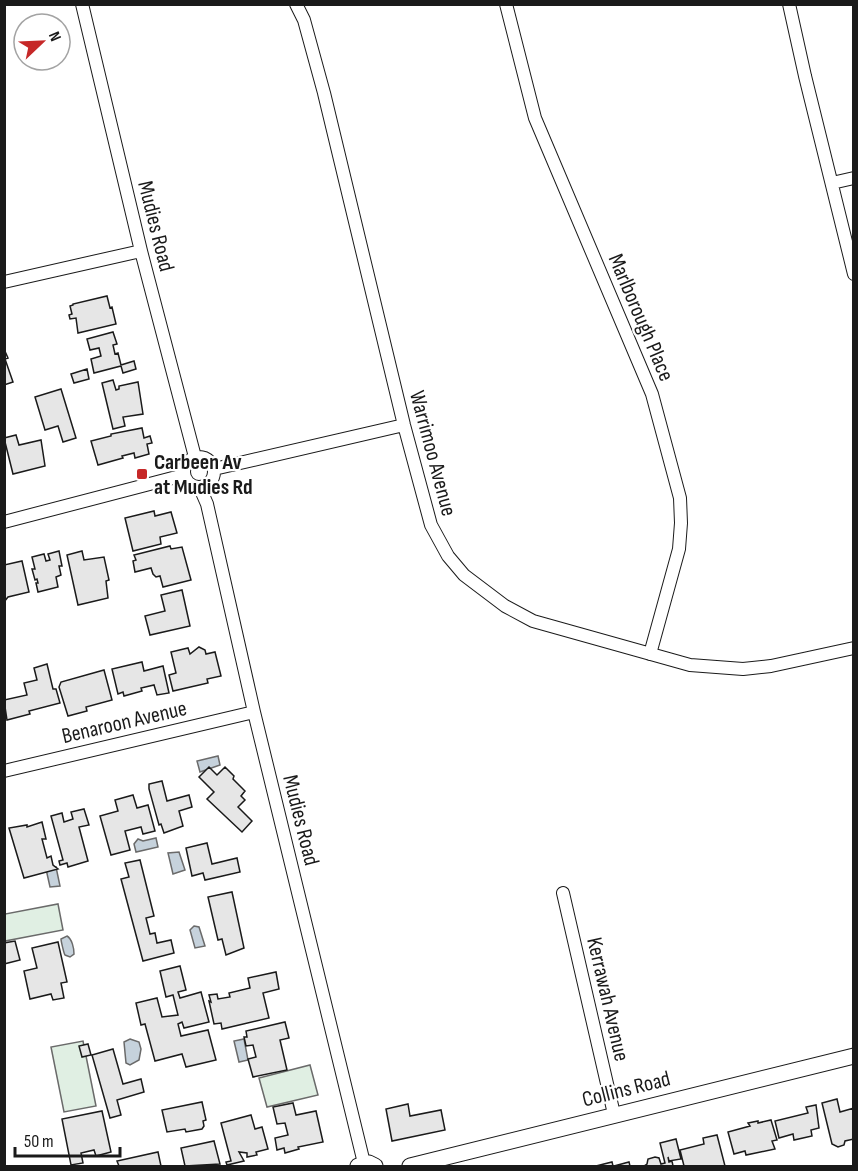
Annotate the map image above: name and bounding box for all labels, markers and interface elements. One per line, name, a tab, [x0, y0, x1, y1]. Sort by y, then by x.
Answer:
north arrow	[12, 12, 72, 72]
text: N	[44, 29, 65, 44]
street label: Mudies Road	[131, 178, 180, 274]
street label: Marlborough Place	[602, 250, 680, 385]
street label: Warrimoo Avenue	[403, 388, 462, 519]
place label: Carbeen Av at Mudies Rd	[154, 449, 253, 501]
marker: Carbeen Av at Mudies Rd	[135, 467, 149, 481]
street label: Benaroon Avenue	[59, 695, 189, 750]
street label: Mudies Road	[276, 772, 325, 868]
street label: Kerrawah Avenue	[580, 935, 635, 1064]
street label: Collins Road	[580, 1065, 673, 1113]
scale bar	[15, 1120, 120, 1158]
text: 50 m	[24, 1131, 54, 1152]

